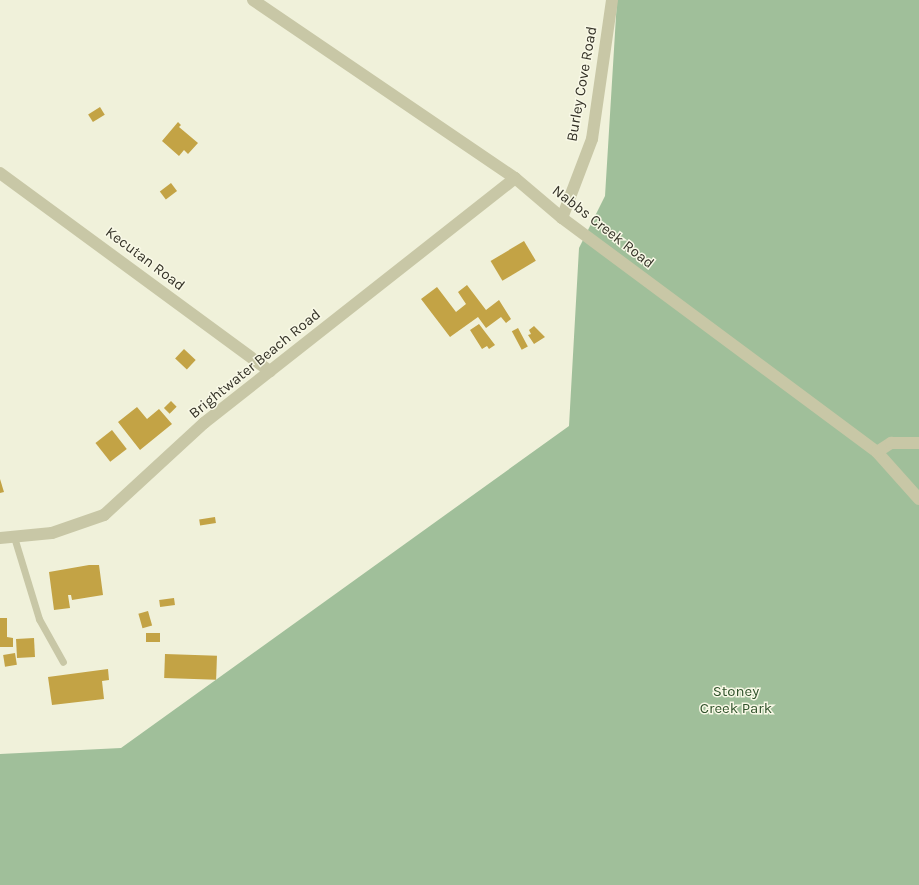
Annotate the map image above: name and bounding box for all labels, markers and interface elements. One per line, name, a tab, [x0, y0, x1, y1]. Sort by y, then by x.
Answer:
street label: Burley Cove Road	[563, 25, 601, 143]
street label: Nabbs Creek Road	[548, 182, 658, 272]
street label: Kecutan Road	[102, 223, 188, 295]
street label: Brightwater Beach Road	[186, 305, 324, 423]
park label: Stoney Creek Park	[700, 682, 772, 717]

